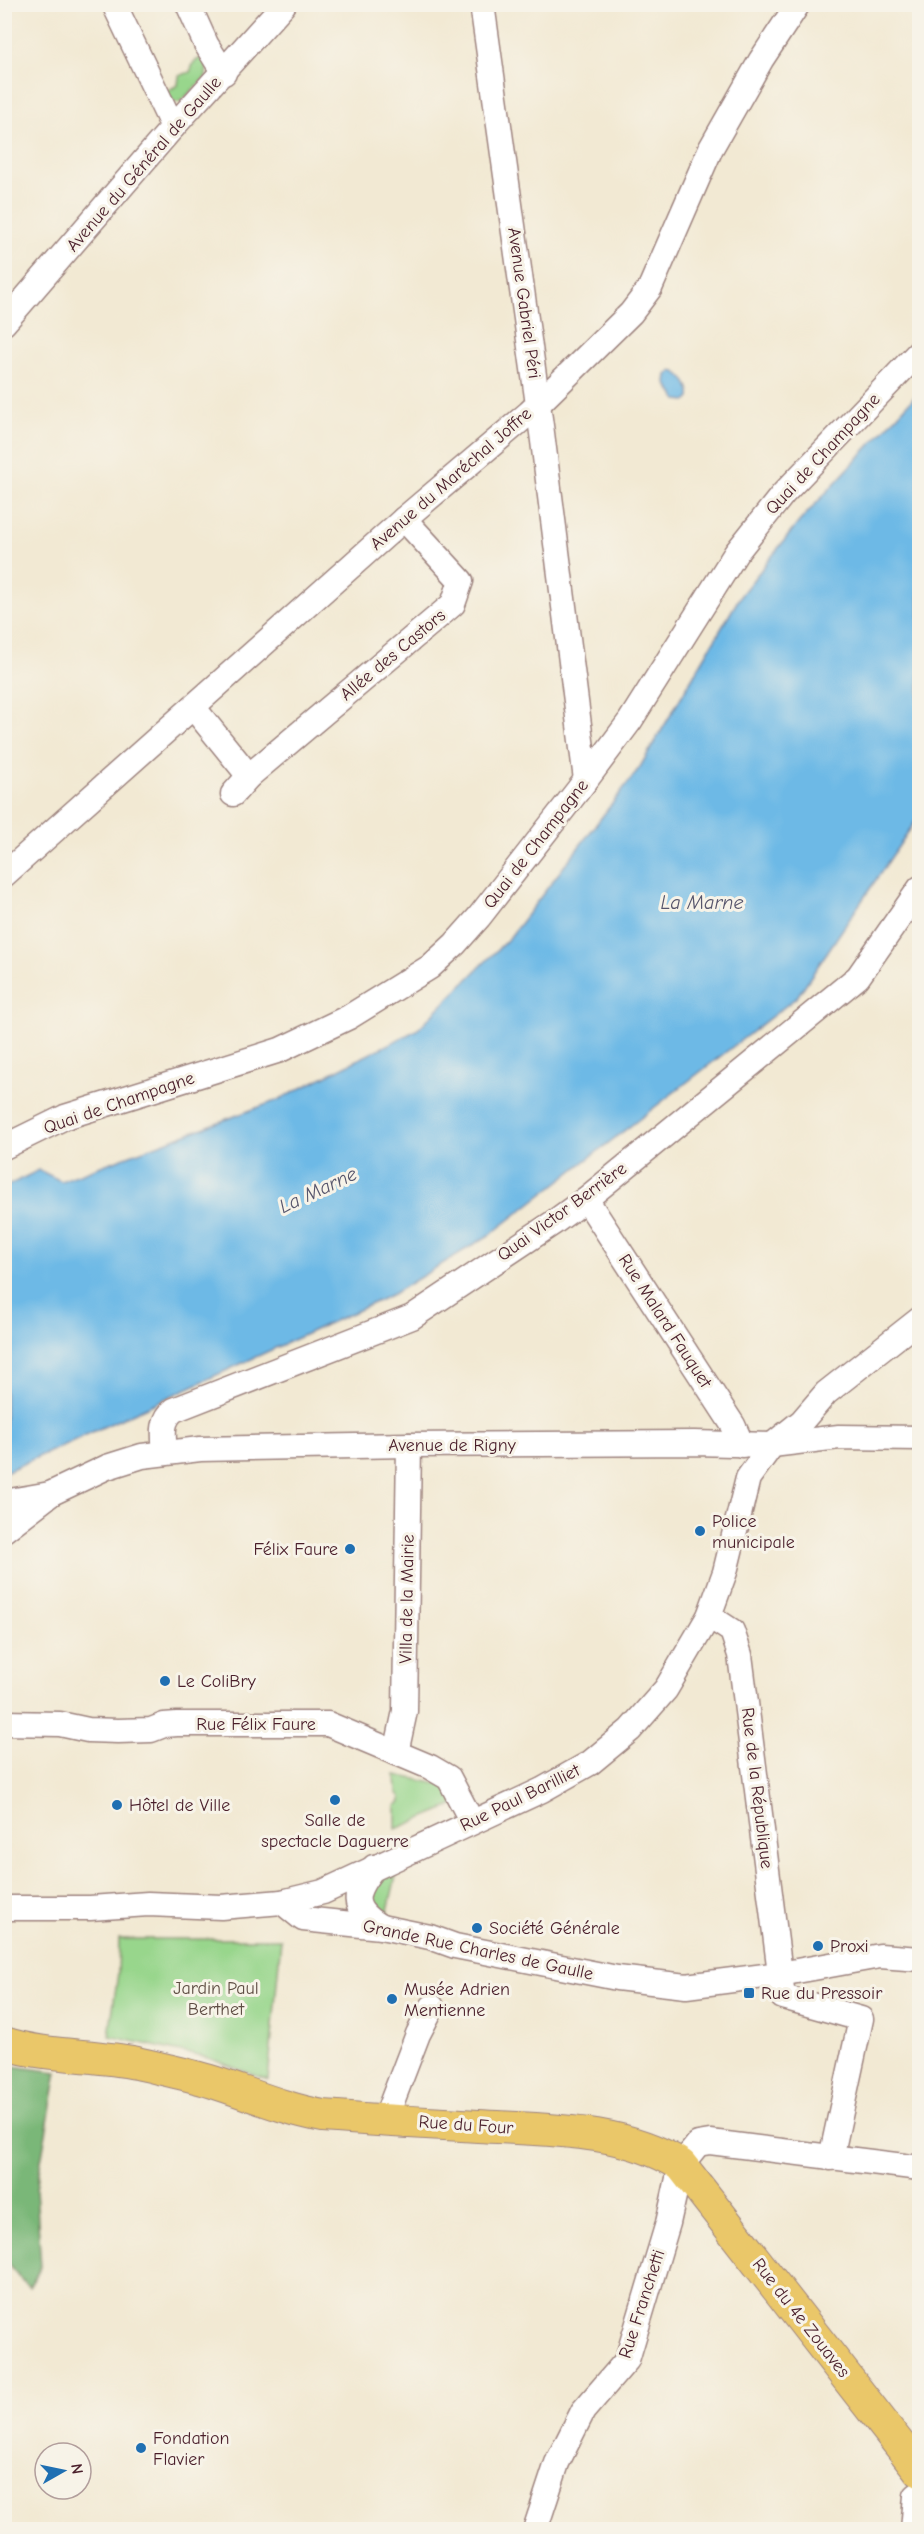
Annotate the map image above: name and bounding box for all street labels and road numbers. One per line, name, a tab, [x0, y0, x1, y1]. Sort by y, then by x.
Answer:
street label: Avenue du Général de Gaulle	[62, 72, 226, 256]
street label: Avenue Gabriel Péri	[503, 226, 545, 380]
street label: Quai de Champagne	[761, 389, 885, 519]
street label: Avenue du Maréchal Joffre	[366, 403, 536, 555]
street label: Allée des Castors	[336, 605, 450, 705]
street label: Quai de Champagne	[479, 775, 593, 913]
street label: Quai de Champagne	[41, 1067, 197, 1139]
street label: Quai Victor Berrière	[493, 1158, 631, 1266]
street label: Rue Malard Fauquet	[614, 1250, 717, 1393]
street label: Avenue de Rigny	[388, 1435, 517, 1456]
street label: Villa de la Mairie	[395, 1534, 419, 1664]
street label: Rue de la République	[737, 1706, 777, 1870]
street label: Rue Félix Faure	[196, 1714, 316, 1735]
street label: Rue Paul Barilliet	[457, 1760, 584, 1836]
street label: Grande Rue Charles de Gaulle	[361, 1915, 595, 1985]
street label: Rue du Four	[418, 2111, 515, 2139]
street label: Rue Franchetti	[615, 2247, 669, 2361]
street label: Rue du 4e Zouaves	[748, 2254, 854, 2382]

